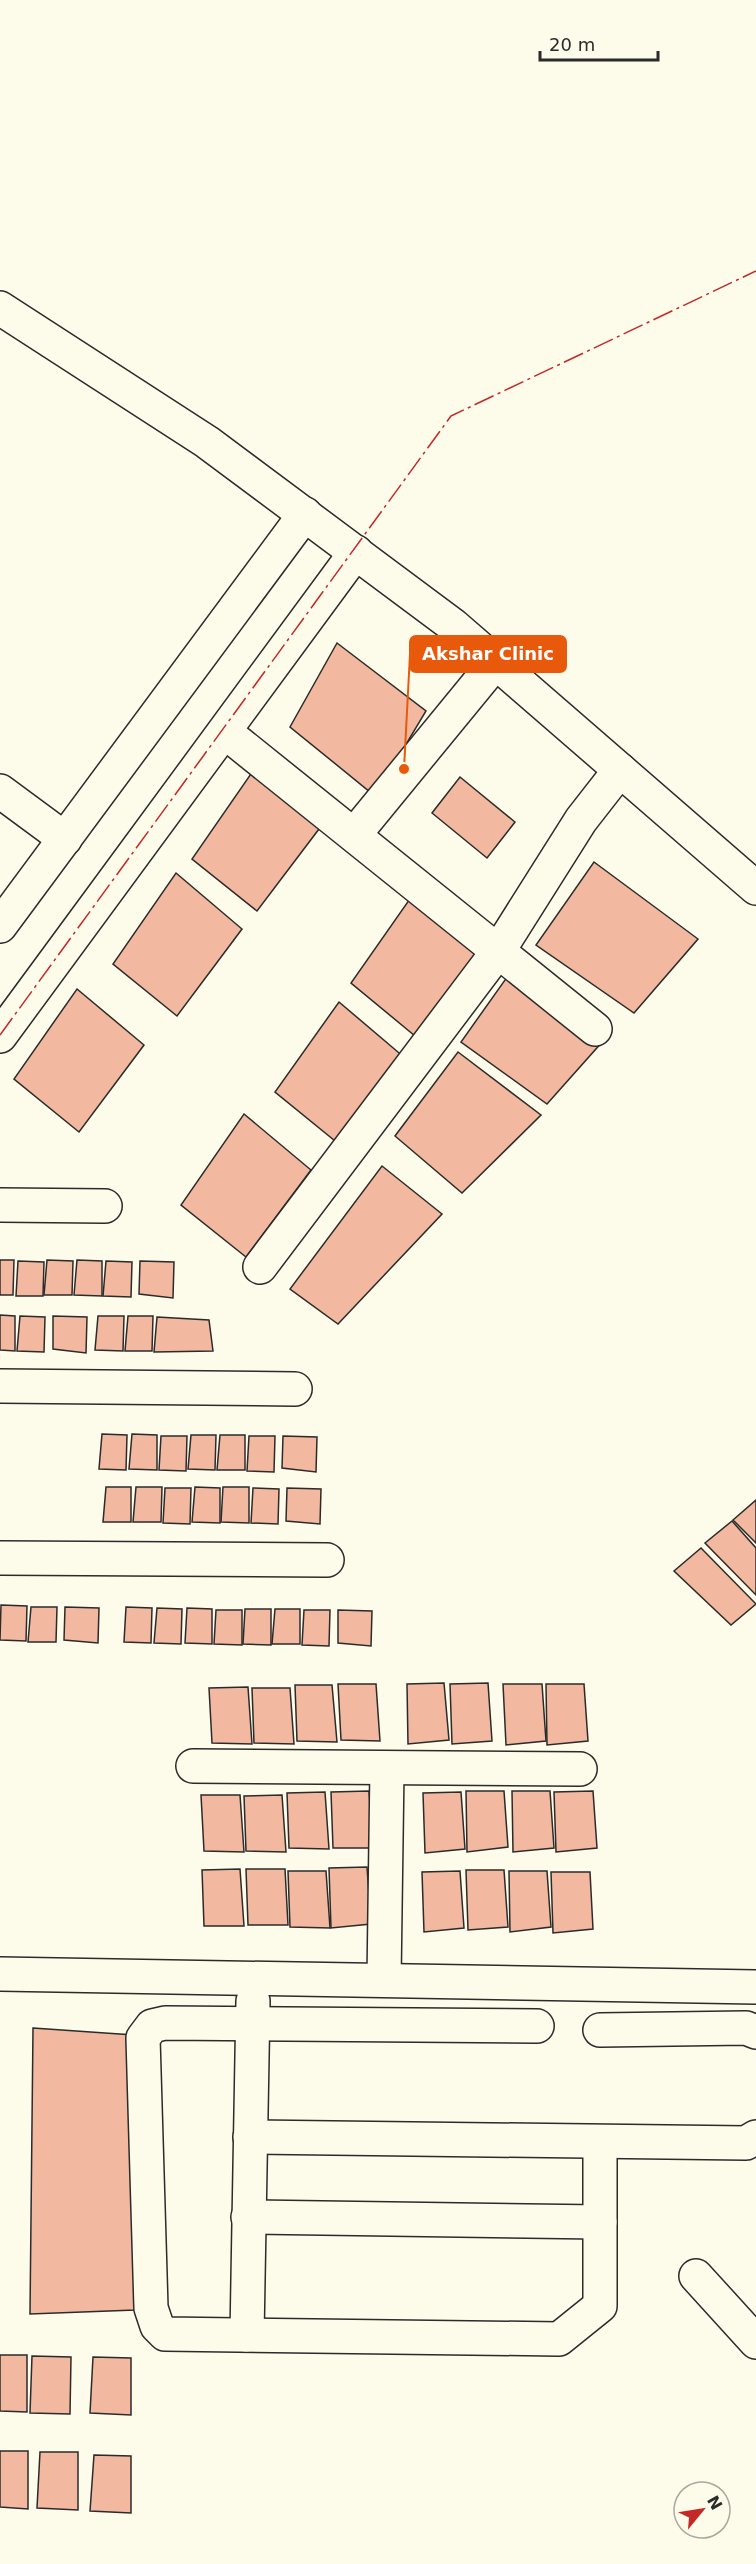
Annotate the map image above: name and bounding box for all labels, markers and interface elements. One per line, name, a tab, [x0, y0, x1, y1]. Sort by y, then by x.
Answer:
scale bar	[540, 24, 658, 62]
text: 20 m	[549, 34, 595, 55]
callout: Akshar Clinic	[410, 636, 566, 672]
text: Akshar Clinic	[422, 643, 554, 664]
north arrow	[672, 2480, 732, 2540]
text: N	[703, 2492, 726, 2513]

